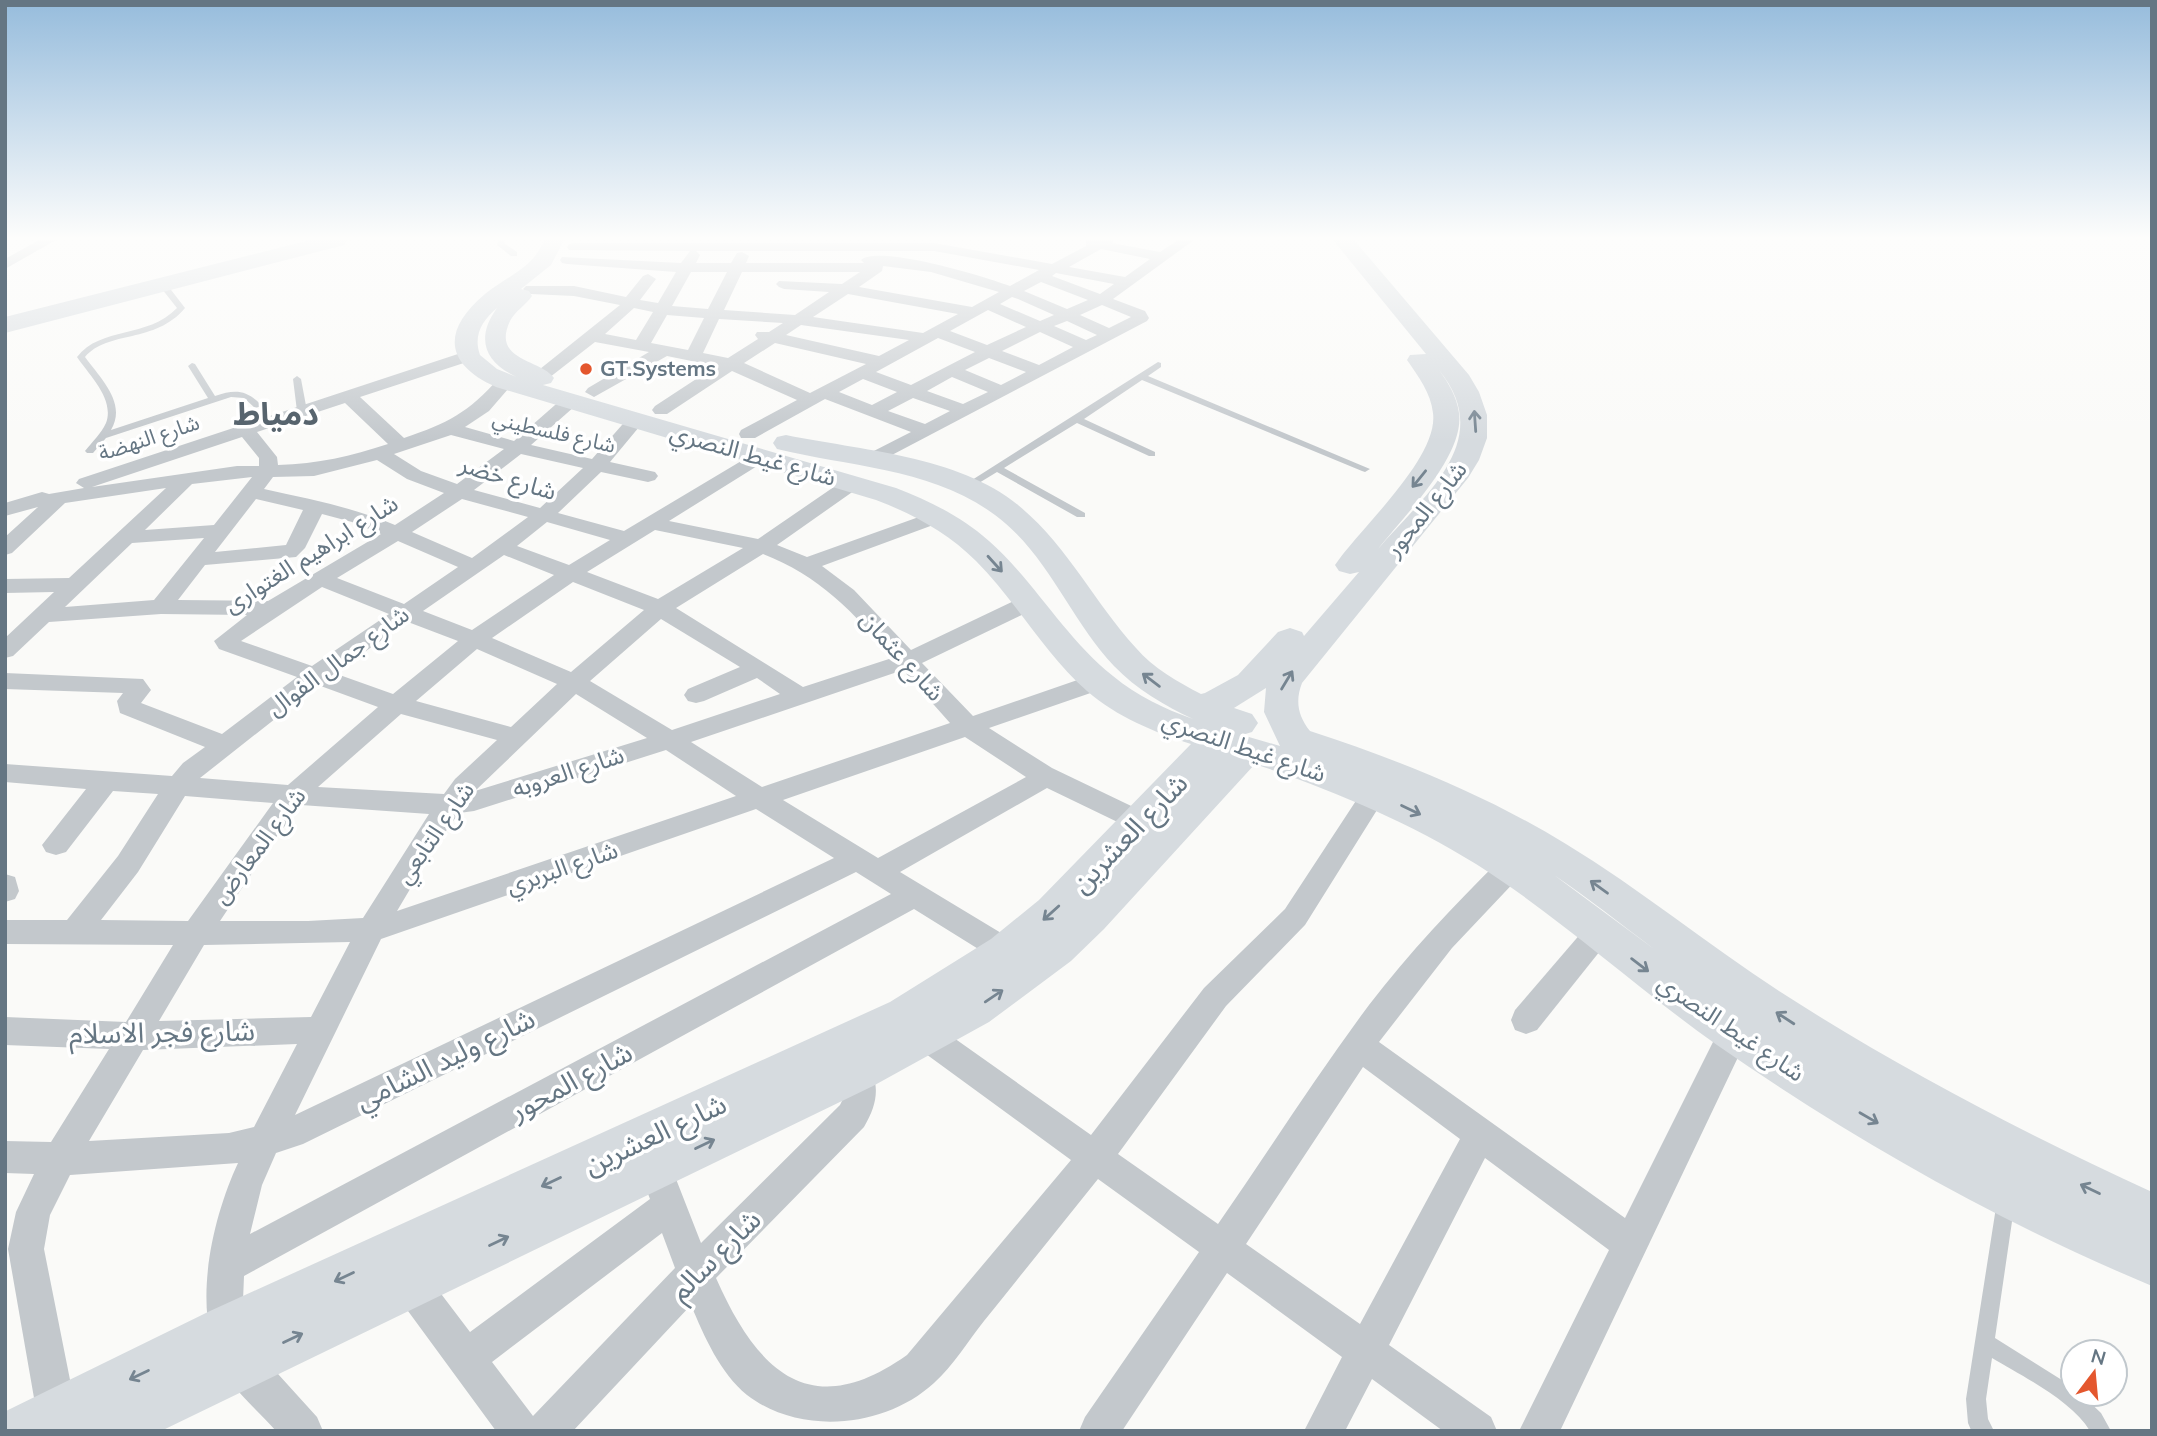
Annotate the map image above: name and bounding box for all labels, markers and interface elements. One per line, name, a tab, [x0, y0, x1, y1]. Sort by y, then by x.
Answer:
place label: GT.Systems	[600, 355, 716, 381]
marker: GT.Systems	[578, 361, 594, 377]
district label: دمياط	[233, 393, 319, 433]
street label: شارع فلسطيني	[489, 404, 618, 462]
street label: شارع النهضة	[95, 408, 203, 468]
one-way arrow	[1468, 410, 1481, 433]
street label: شارع غيط النصري	[666, 416, 840, 496]
street label: شارع خضر	[455, 448, 560, 509]
street label: شارع المحور	[1377, 455, 1475, 565]
one-way arrow	[1411, 470, 1426, 488]
street label: شارع ابراهيم الغتوارى	[218, 487, 405, 621]
one-way arrow	[987, 555, 1003, 573]
street label: شارع جمال الفوال	[260, 599, 416, 724]
street label: شارع عثمان	[852, 604, 951, 709]
one-way arrow	[1281, 671, 1295, 691]
one-way arrow	[1142, 672, 1161, 687]
street label: شارع غيط النصري	[1157, 704, 1330, 792]
street label: شارع العروبه	[508, 739, 628, 806]
street label: شارع العشرين	[1063, 765, 1197, 903]
street label: شارع التابعي	[388, 776, 484, 892]
street label: شارع المعارض	[205, 781, 314, 911]
one-way arrow	[1400, 804, 1421, 818]
street label: شارع البربري	[502, 834, 623, 904]
one-way arrow	[1590, 879, 1609, 894]
one-way arrow	[1042, 905, 1060, 921]
one-way arrow	[1630, 957, 1648, 972]
street label: شارع غيط النصري	[1650, 967, 1811, 1091]
one-way arrow	[984, 988, 1003, 1003]
street label: شارع وليد الشامي	[349, 1000, 542, 1121]
one-way arrow	[1775, 1011, 1795, 1025]
street label: شارع فجر الاسلام	[69, 1012, 255, 1055]
street label: شارع المحور	[503, 1034, 640, 1131]
street label: شارع العشرين	[578, 1085, 733, 1185]
one-way arrow	[1859, 1111, 1879, 1125]
one-way arrow	[694, 1137, 715, 1150]
one-way arrow	[541, 1176, 562, 1189]
one-way arrow	[2080, 1181, 2101, 1195]
street label: شارع سالم	[662, 1202, 771, 1311]
one-way arrow	[488, 1234, 509, 1248]
one-way arrow	[334, 1271, 356, 1284]
one-way arrow	[282, 1331, 303, 1344]
north arrow	[2059, 1338, 2129, 1408]
text: N	[2088, 1343, 2109, 1370]
one-way arrow	[129, 1368, 150, 1382]

